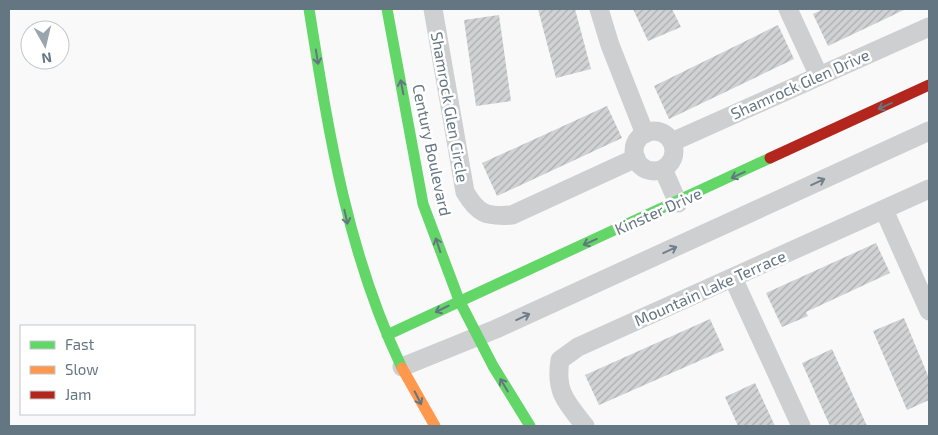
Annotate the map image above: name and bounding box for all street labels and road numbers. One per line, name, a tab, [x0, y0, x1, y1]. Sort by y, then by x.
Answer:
street label: Shamrock Glen Circle	[428, 30, 473, 184]
street label: Shamrock Glen Drive	[727, 44, 872, 123]
street label: Century Boulevard	[409, 82, 456, 218]
street label: Kinster Drive	[611, 183, 704, 238]
street label: Mountain Lake Terrace	[631, 246, 789, 330]

